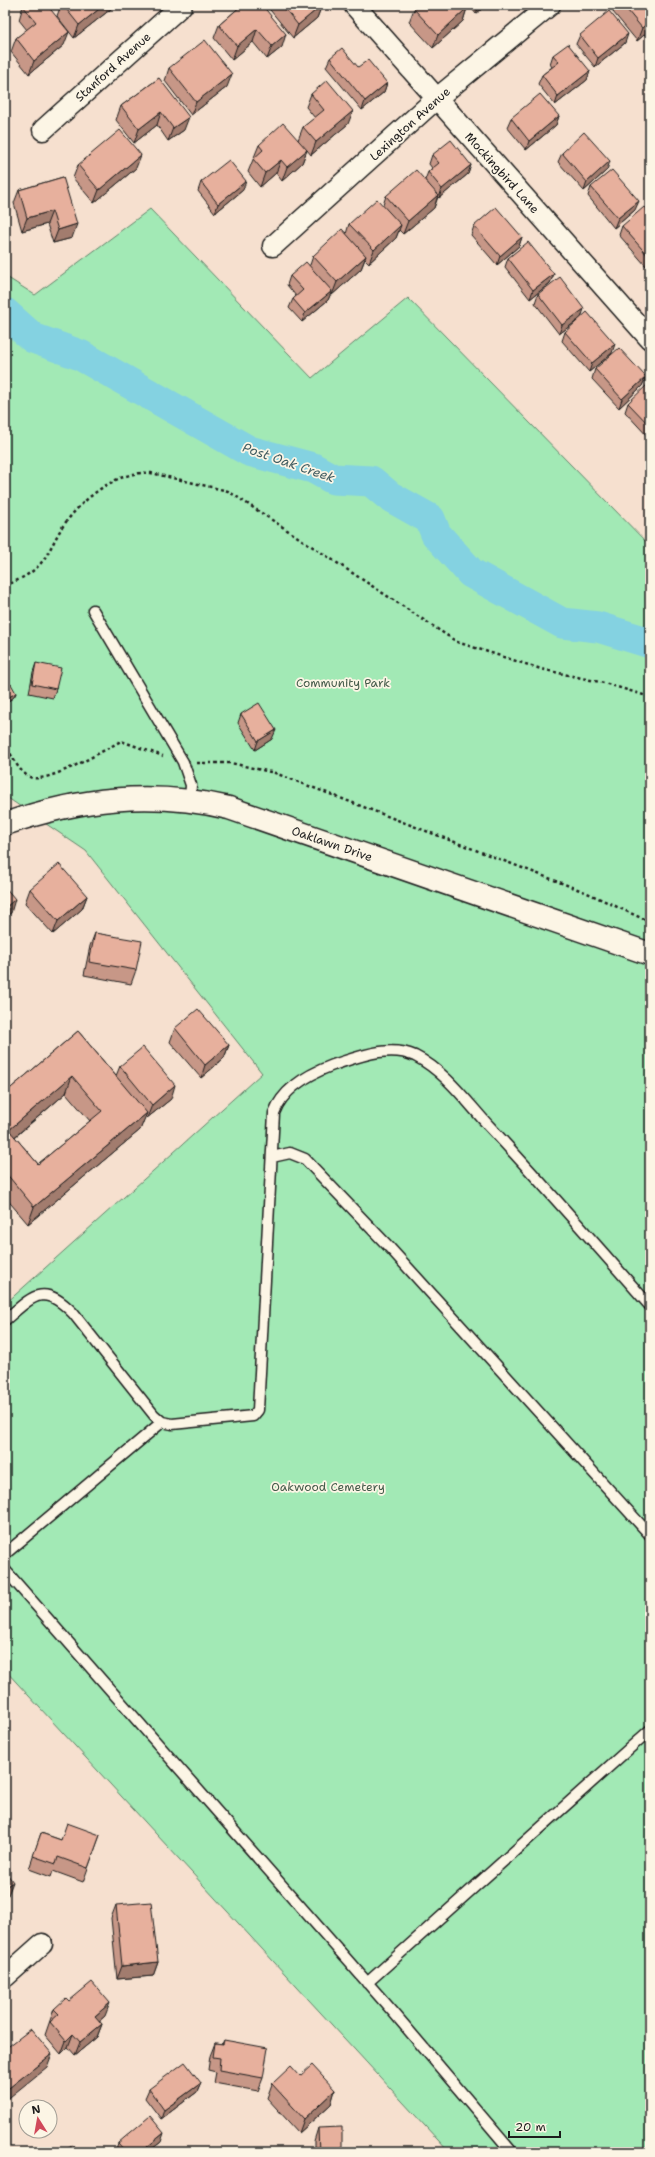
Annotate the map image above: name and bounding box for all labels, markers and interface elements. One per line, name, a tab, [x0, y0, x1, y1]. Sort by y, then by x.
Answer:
street label: Stanford Avenue	[72, 29, 154, 105]
street label: Lexington Avenue	[366, 83, 454, 164]
street label: Mockingbird Lane	[461, 129, 543, 217]
water label: Post Oak Creek	[241, 439, 338, 486]
park label: Community Park	[296, 675, 390, 691]
street label: Oaklawn Drive	[289, 823, 375, 865]
park label: Oakwood Cemetery	[271, 1479, 385, 1495]
north arrow	[18, 2099, 58, 2139]
text: N	[30, 2101, 42, 2118]
scale bar	[509, 2113, 560, 2139]
text: 20 m	[515, 2119, 546, 2135]

